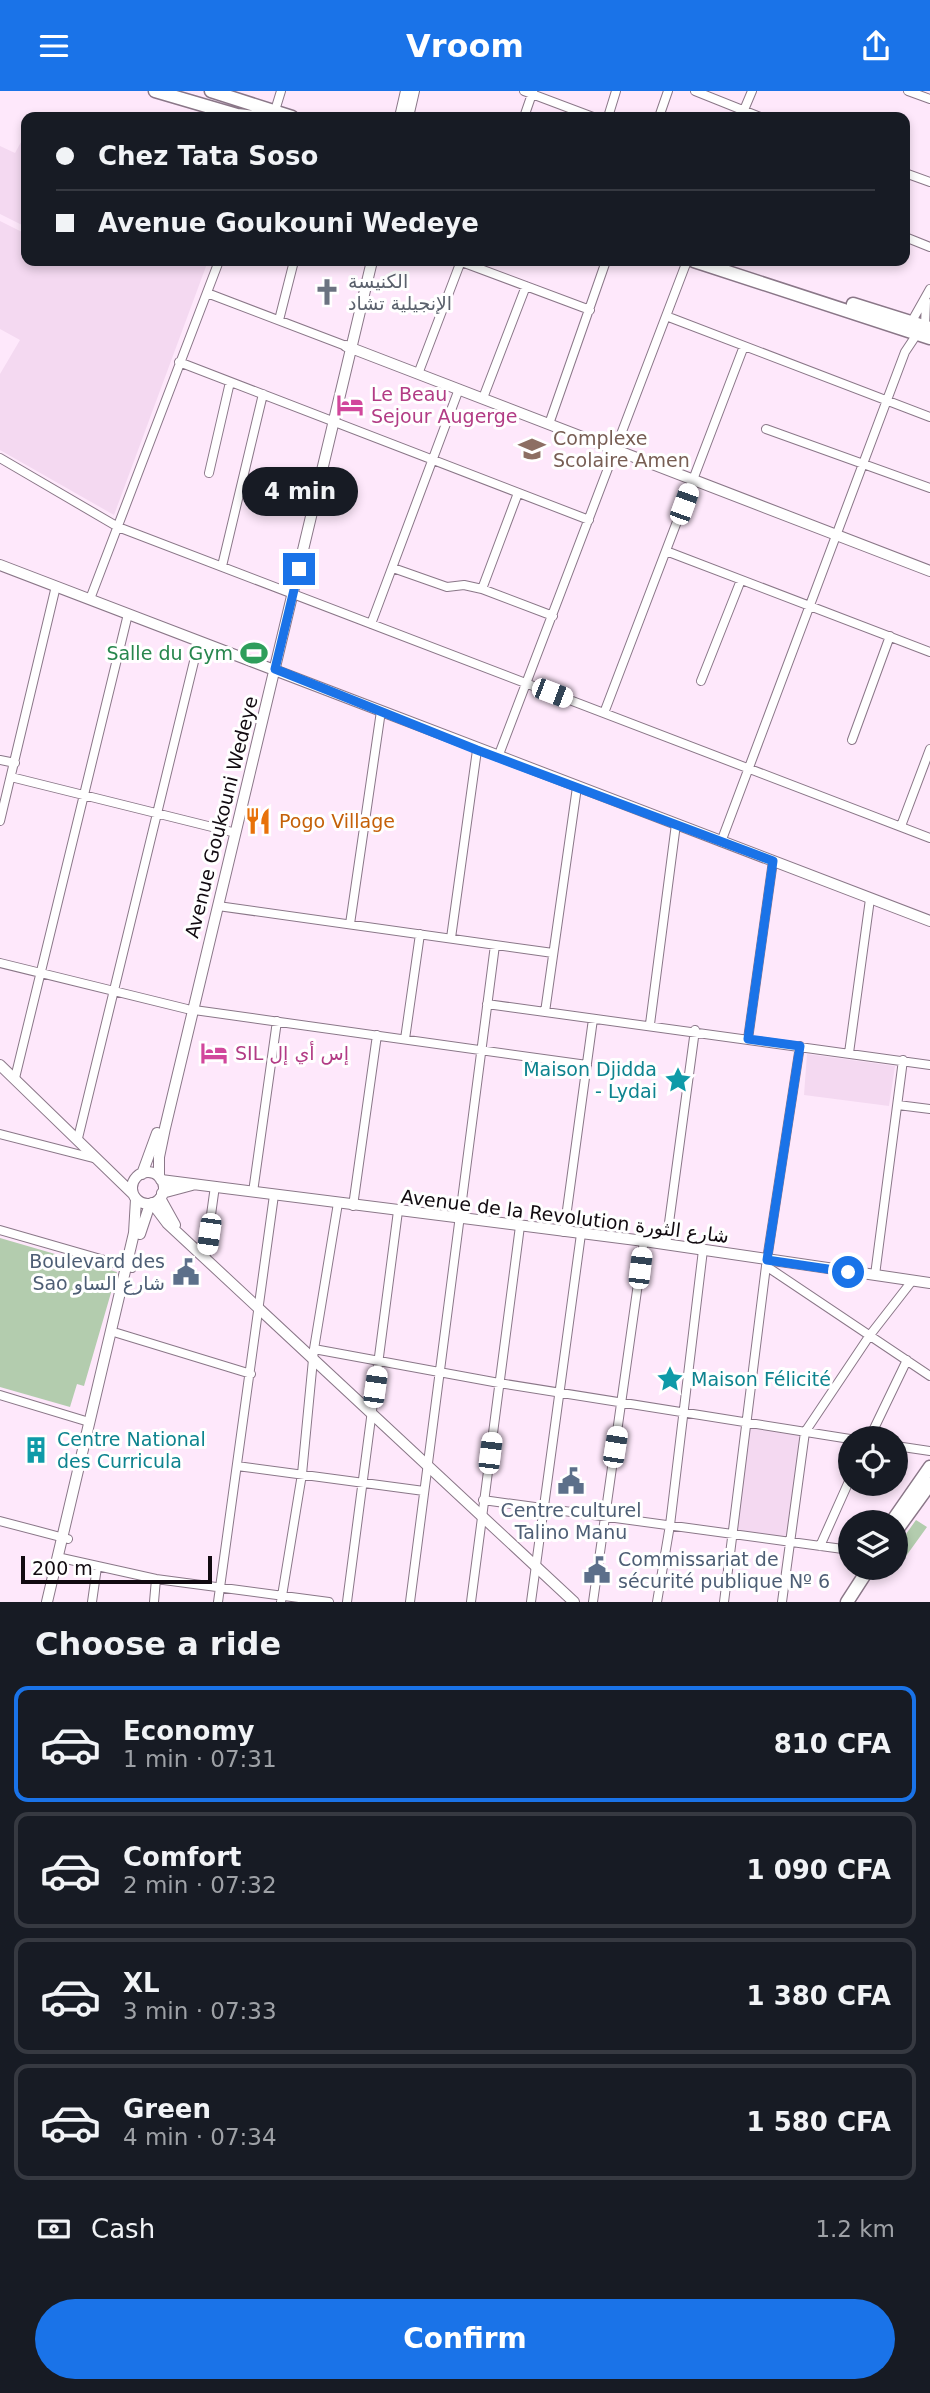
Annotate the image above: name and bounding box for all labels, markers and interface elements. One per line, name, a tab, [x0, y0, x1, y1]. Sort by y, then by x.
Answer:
icon: menu	[35, 27, 73, 65]
text: Vroom	[406, 27, 524, 65]
icon: share	[857, 27, 895, 65]
text: Chez Tata Soso	[98, 141, 318, 171]
text: Avenue Goukouni Wedeye	[98, 208, 479, 238]
place label: الكنيسة الإنجيلية تشاد	[348, 270, 452, 315]
church icon: الكنيسة الإنجيلية تشاد	[312, 277, 342, 307]
place label: Le Beau Sejour Augerge	[371, 383, 518, 427]
hotel icon: Le Beau Sejour Augerge	[335, 390, 365, 420]
place label: Complexe Scolaire Amen	[553, 427, 690, 471]
school or university icon: Complexe Scolaire Amen	[517, 434, 547, 464]
callout: 4 min	[241, 468, 357, 517]
text: 4 min	[264, 478, 336, 504]
car	[667, 481, 702, 527]
route end	[283, 553, 315, 585]
sports icon: Salle du Gym	[239, 638, 269, 668]
place label: Salle du Gym	[106, 642, 233, 664]
car	[529, 676, 576, 710]
street label: Avenue Goukouni Wedeye	[180, 694, 262, 940]
restaurant icon: Pogo Village	[243, 806, 273, 836]
place label: Pogo Village	[279, 810, 395, 832]
hotel icon: SIL إس أي إل	[199, 1038, 229, 1068]
place label: SIL إس أي إل	[235, 1041, 349, 1066]
place label: Maison Djidda - Lydai	[523, 1058, 657, 1102]
place icon: Maison Djidda - Lydai	[663, 1065, 693, 1095]
street label: Avenue de la Revolution شارع الثورة	[400, 1185, 730, 1248]
car	[196, 1212, 223, 1256]
car	[628, 1246, 653, 1290]
place label: Boulevard des Sao شارع الساو	[29, 1250, 165, 1295]
route start	[832, 1256, 864, 1288]
public building icon: Boulevard des Sao شارع الساو	[171, 1257, 201, 1287]
place icon: Maison Félicité	[655, 1364, 685, 1394]
car	[362, 1365, 389, 1409]
place label: Maison Félicité	[691, 1368, 831, 1390]
car	[602, 1425, 629, 1469]
map controls	[838, 1426, 908, 1580]
button: locate	[838, 1426, 908, 1496]
place label: Centre National des Curricula	[57, 1428, 206, 1472]
car	[478, 1431, 503, 1475]
building icon: Centre National des Curricula	[21, 1435, 51, 1465]
public building icon: Centre culturel Talino Manu	[556, 1466, 586, 1496]
place label: Centre culturel Talino Manu	[500, 1499, 642, 1543]
button: layers	[838, 1510, 908, 1580]
place label: Commissariat de sécurité publique Nº 6	[618, 1548, 830, 1592]
scale bar	[21, 1553, 212, 1585]
public building icon: Commissariat de sécurité publique Nº 6	[582, 1555, 612, 1585]
text: 200 m	[32, 1557, 93, 1579]
text: Choose a ride	[35, 1625, 281, 1663]
icon: car	[39, 1713, 102, 1776]
text: Economy	[123, 1716, 254, 1746]
text: 810 CFA	[774, 1729, 891, 1759]
text: 1 min · 07:31	[123, 1746, 277, 1772]
icon: car	[39, 1839, 102, 1902]
text: Comfort	[123, 1842, 241, 1872]
text: 1 090 CFA	[747, 1855, 891, 1885]
text: 2 min · 07:32	[123, 1872, 277, 1898]
icon: car	[39, 1965, 102, 2028]
text: XL	[123, 1968, 160, 1998]
text: 1 380 CFA	[747, 1981, 891, 2011]
text: 3 min · 07:33	[123, 1998, 277, 2024]
icon: car	[39, 2091, 102, 2154]
text: Green	[123, 2094, 211, 2124]
text: 1 580 CFA	[747, 2107, 891, 2137]
text: 4 min · 07:34	[123, 2124, 277, 2150]
icon: cash	[35, 2210, 73, 2248]
text: Cash	[91, 2214, 155, 2244]
text: 1.2 km	[815, 2216, 895, 2242]
button: Confirm	[35, 2299, 895, 2379]

